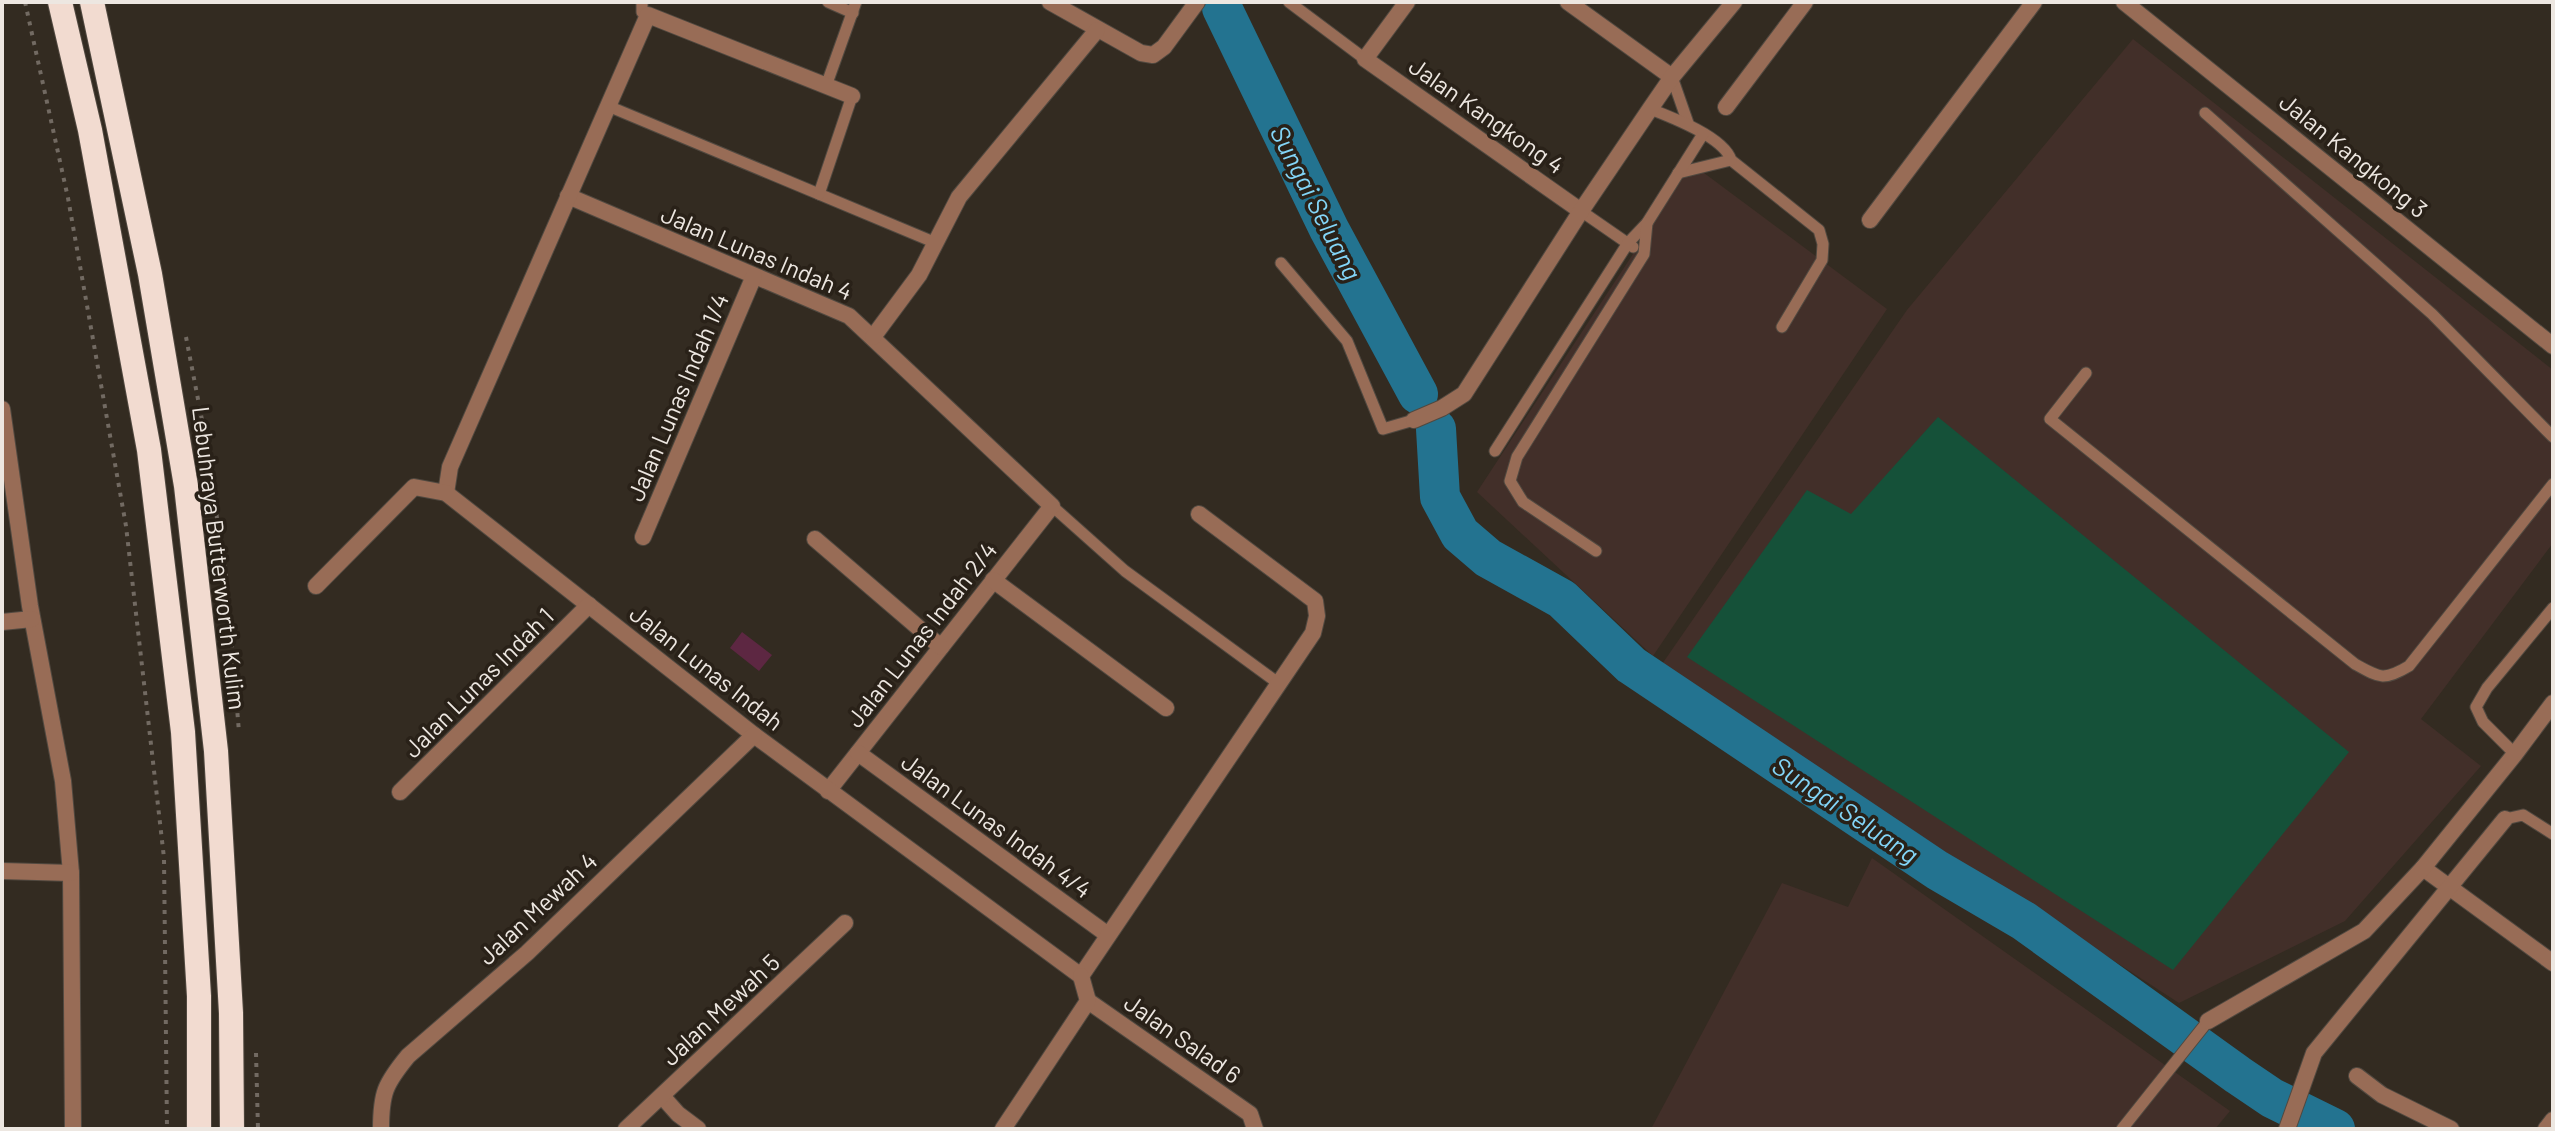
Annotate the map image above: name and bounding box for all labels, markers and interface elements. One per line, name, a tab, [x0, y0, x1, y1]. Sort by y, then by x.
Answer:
street label: Jalan Kangkong 4	[1404, 51, 1570, 179]
street label: Jalan Kangkong 3	[2274, 86, 2434, 224]
water label: Sungai Seluang	[1265, 120, 1369, 284]
street label: Jalan Lunas Indah 4	[657, 199, 857, 305]
street label: Jalan Lunas Indah 1/4	[620, 289, 734, 505]
street label: Lebuhraya Butterworth Kulim	[187, 405, 253, 711]
street label: Jalan Lunas Indah 2/4	[840, 535, 1002, 733]
street label: Jalan Lunas Indah	[624, 598, 790, 736]
street label: Jalan Lunas Indah 1	[397, 601, 559, 763]
street label: Jalan Lunas Indah 4/4	[896, 746, 1098, 904]
water label: Sungai Seluang	[1767, 749, 1925, 869]
street label: Jalan Mewah 4	[472, 846, 602, 970]
street label: Jalan Mewah 5	[655, 947, 785, 1071]
street label: Jalan Salad 6	[1119, 987, 1247, 1089]

